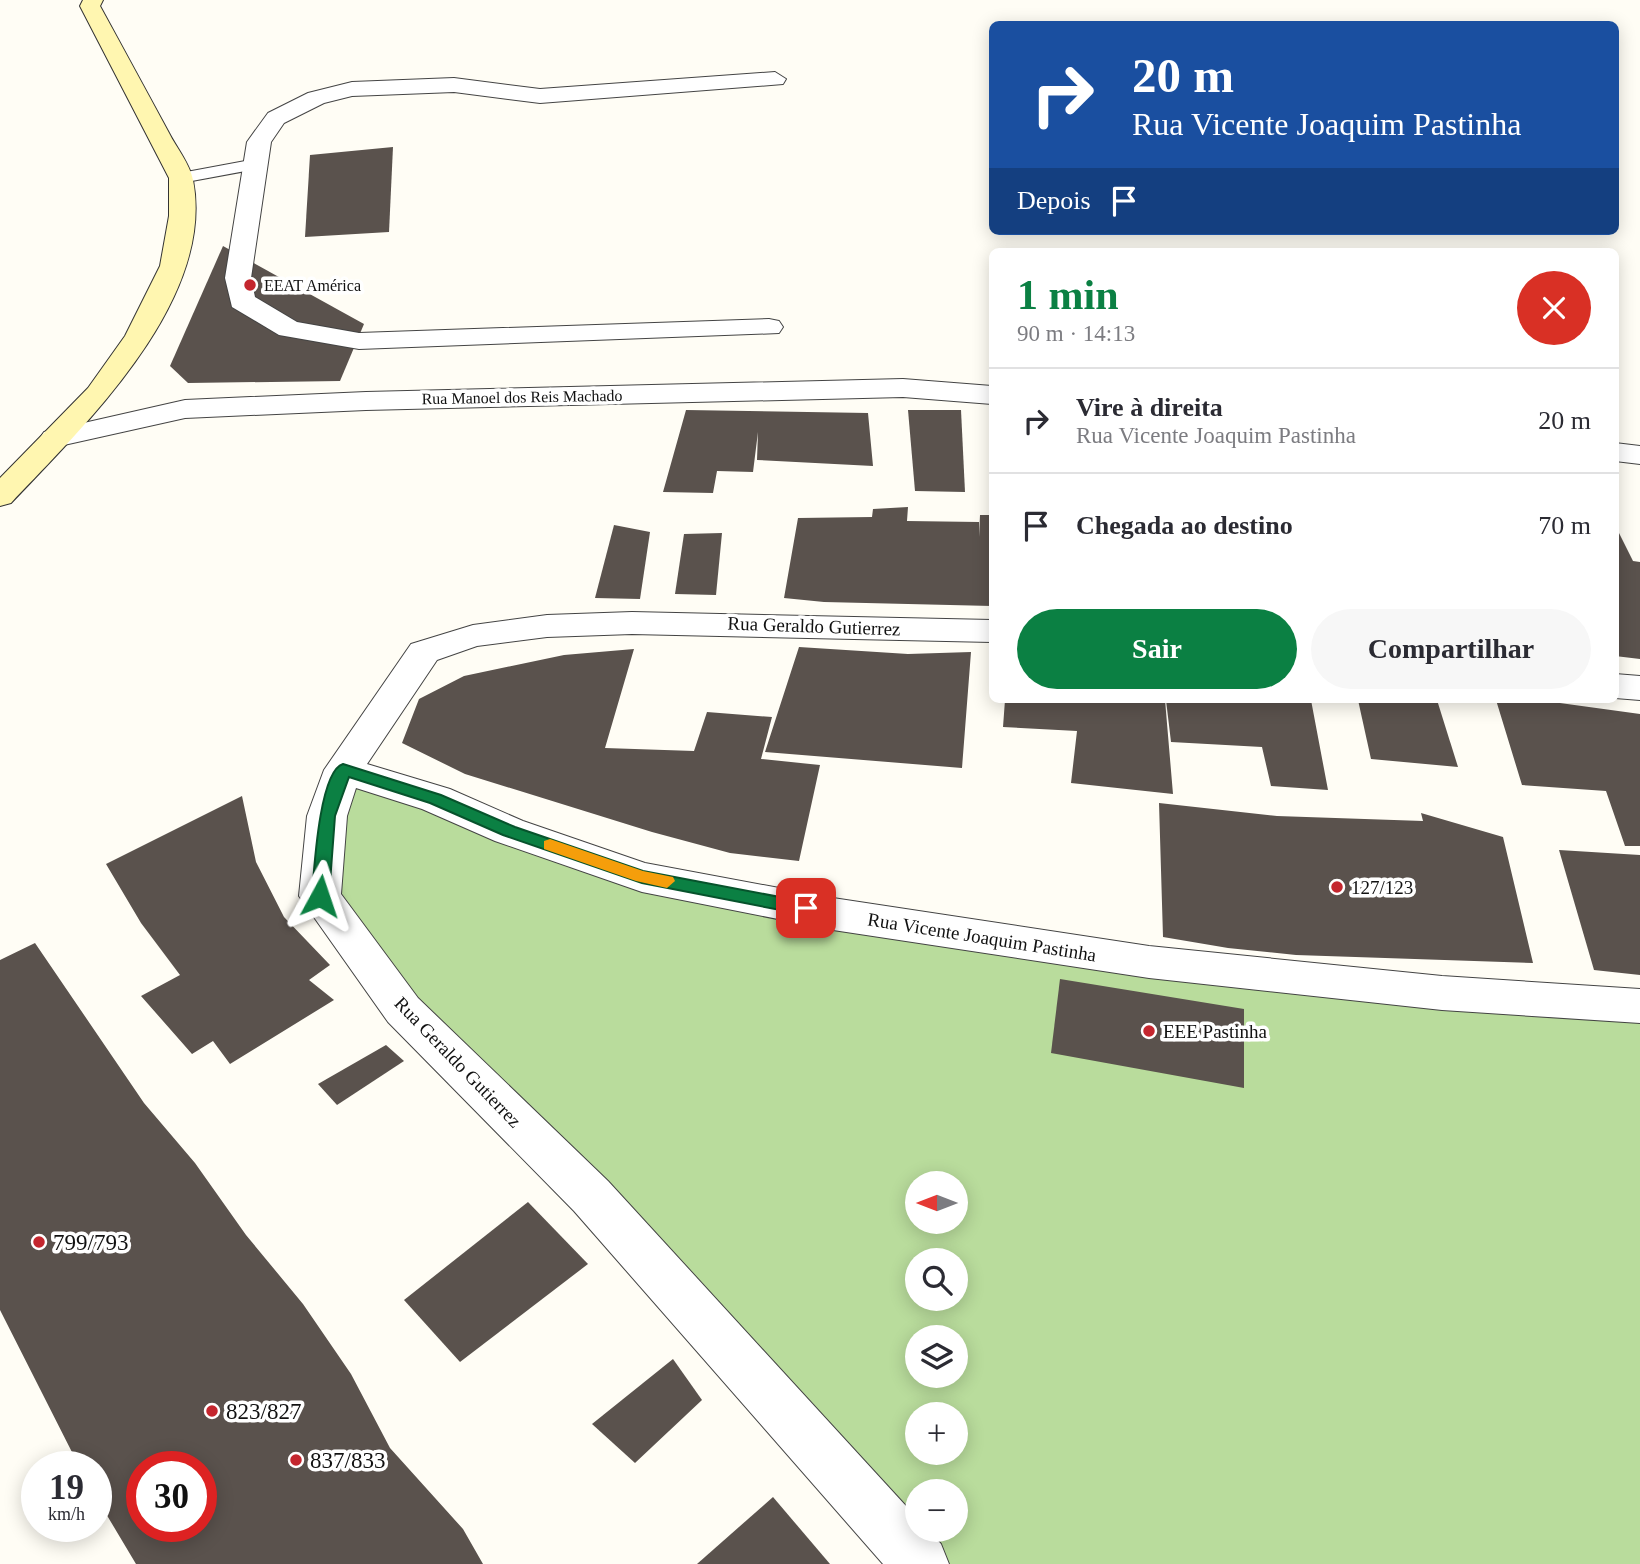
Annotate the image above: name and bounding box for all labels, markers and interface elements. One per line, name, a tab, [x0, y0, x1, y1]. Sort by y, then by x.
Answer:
text: 20 m	[1132, 48, 1234, 103]
icon: right	[1017, 49, 1108, 140]
text: Rua Vicente Joaquim Pastinha	[1132, 106, 1521, 142]
icon: arrive	[1105, 182, 1143, 220]
text: Depois	[1017, 186, 1091, 215]
button: close	[1517, 271, 1591, 345]
text: 1 min	[1017, 272, 1119, 318]
marker: EEAT América	[242, 277, 258, 293]
place label: EEAT América	[264, 277, 361, 294]
text: 90 m · 14:13	[1017, 321, 1135, 346]
street label: Rua Manoel dos Reis Machado	[421, 387, 623, 407]
text: Vire à direita	[1076, 393, 1223, 422]
icon: right	[1017, 402, 1055, 440]
text: 20 m	[1538, 406, 1591, 435]
text: Rua Vicente Joaquim Pastinha	[1076, 423, 1356, 448]
icon: arrive	[1017, 507, 1055, 545]
text: Chegada ao destino	[1076, 511, 1293, 540]
text: 70 m	[1538, 511, 1591, 540]
button: Sair	[1017, 609, 1297, 689]
button: Compartilhar	[1311, 609, 1591, 689]
street label: Rua Geraldo Gutierrez	[727, 612, 901, 640]
position arrow	[283, 859, 357, 933]
place label: 127/123	[1351, 877, 1413, 898]
pin	[776, 878, 836, 938]
marker: 127/123	[1329, 879, 1345, 895]
icon: arrive	[787, 889, 825, 927]
street label: Rua Vicente Joaquim Pastinha	[866, 909, 1098, 966]
street label: Rua Geraldo Gutierrez	[390, 992, 526, 1132]
place label: EEE Pastinha	[1163, 1021, 1268, 1042]
marker: EEE Pastinha	[1141, 1023, 1157, 1039]
north arrow	[905, 1171, 968, 1234]
map controls	[905, 1171, 968, 1542]
place label: 799/793	[53, 1230, 128, 1255]
marker: 799/793	[31, 1234, 47, 1250]
button: search	[905, 1248, 968, 1311]
button: layers	[905, 1325, 968, 1388]
place label: 823/827	[226, 1399, 301, 1424]
button: +	[905, 1402, 968, 1465]
marker: 823/827	[204, 1403, 220, 1419]
place label: 837/833	[310, 1448, 385, 1473]
speed limit sign: 30	[126, 1451, 217, 1542]
marker: 837/833	[288, 1452, 304, 1468]
text: 19	[49, 1468, 84, 1507]
button: −	[905, 1479, 968, 1542]
text: km/h	[48, 1504, 85, 1524]

